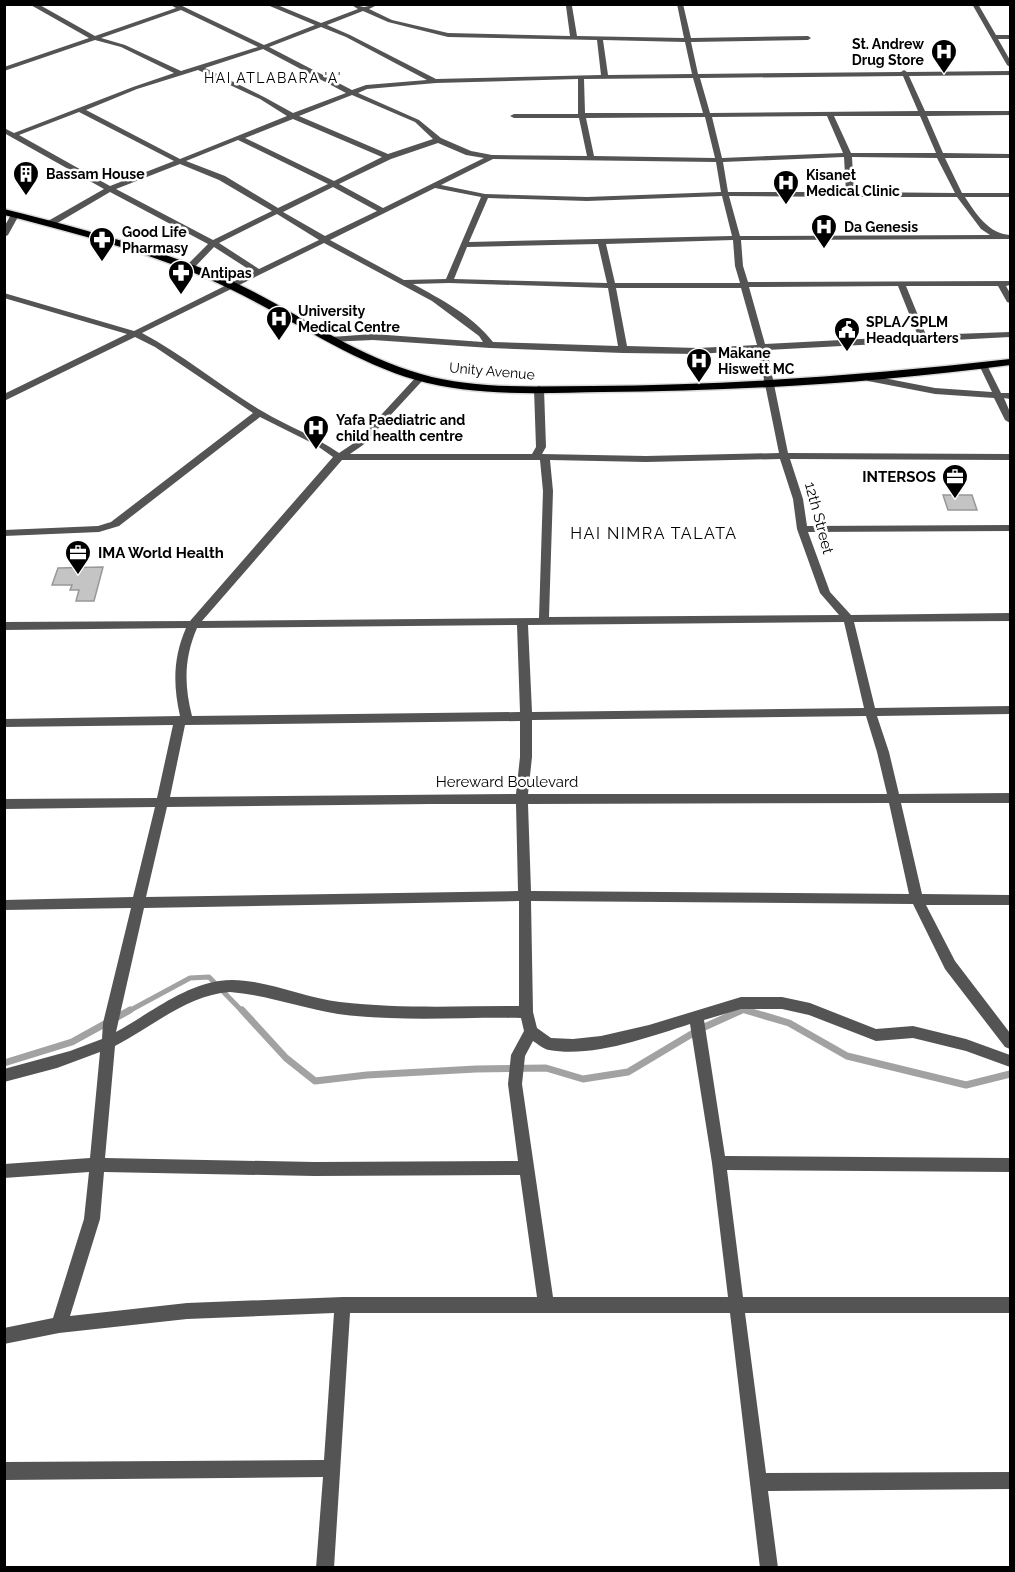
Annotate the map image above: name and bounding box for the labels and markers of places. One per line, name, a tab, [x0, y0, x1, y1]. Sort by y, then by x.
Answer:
place label: St. Andrew Drug Store	[852, 36, 925, 68]
hospital icon: St. Andrew Drug Store	[929, 37, 959, 75]
building icon: Bassam House	[11, 159, 41, 197]
place label: Bassam House	[46, 166, 145, 182]
place label: Kisanet Medical Clinic	[806, 167, 900, 199]
hospital icon: Kisanet Medical Clinic	[771, 168, 801, 206]
hospital icon: Da Genesis	[809, 212, 839, 250]
place label: Da Genesis	[844, 219, 918, 235]
place label: Good Life Pharmasy	[122, 224, 188, 256]
pharmacy icon: Good Life Pharmasy	[87, 225, 117, 263]
pharmacy icon: Antipas	[166, 258, 196, 296]
place label: Antipas	[201, 265, 252, 281]
place label: University Medical Centre	[298, 303, 400, 335]
hospital icon: University Medical Centre	[264, 304, 294, 342]
place label: SPLA/SPLM Headquarters	[866, 314, 959, 346]
public building icon: SPLA/SPLM Headquarters	[832, 315, 862, 353]
place label: Makane Hiswett MC	[718, 345, 795, 377]
hospital icon: Makane Hiswett MC	[684, 346, 714, 384]
place label: Yafa Paediatric and child health centre	[336, 412, 465, 444]
hospital icon: Yafa Paediatric and child health centre	[301, 413, 331, 451]
office icon: INTERSOS	[940, 462, 970, 500]
place label: INTERSOS	[862, 468, 936, 486]
office icon: IMA World Health	[63, 538, 93, 576]
place label: IMA World Health	[98, 544, 224, 562]

